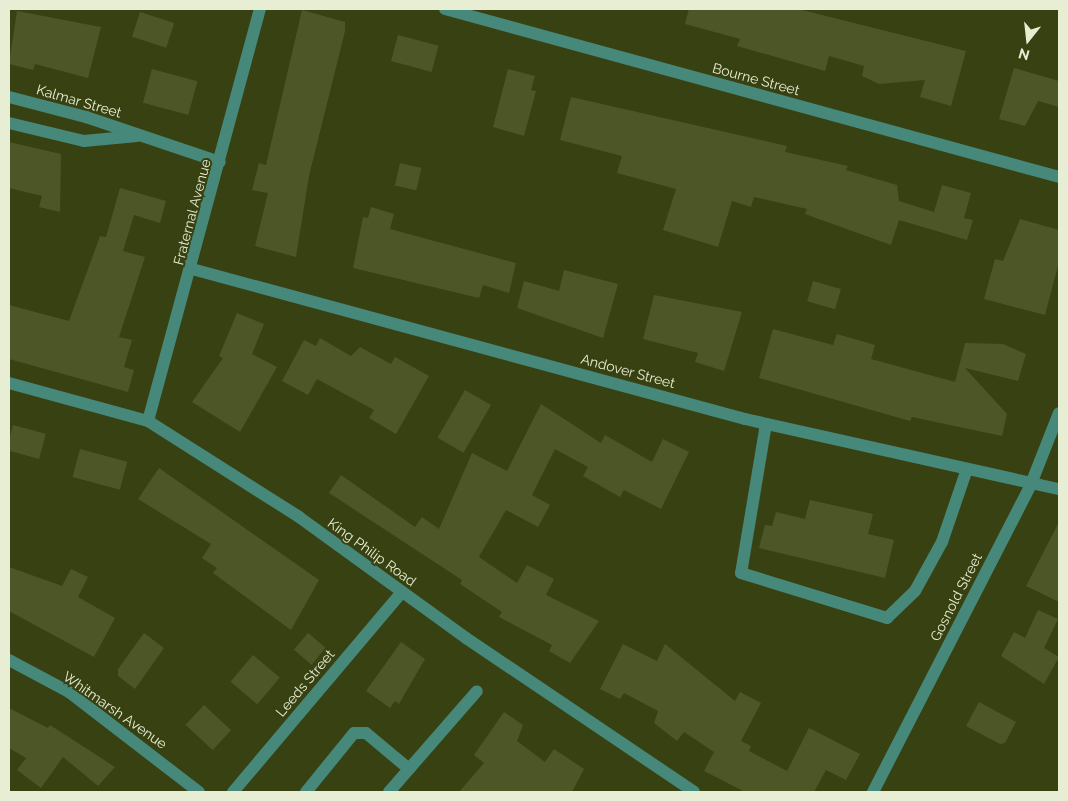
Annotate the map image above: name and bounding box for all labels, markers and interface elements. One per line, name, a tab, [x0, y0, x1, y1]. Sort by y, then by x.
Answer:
north arrow	[1003, 15, 1053, 65]
text: N	[1017, 45, 1031, 64]
street label: Bourne Street	[711, 59, 801, 99]
street label: Kalmar Street	[34, 81, 124, 121]
street label: Fraternal Avenue	[170, 157, 214, 267]
street label: Andover Street	[579, 350, 677, 392]
street label: King Philip Road	[325, 514, 419, 590]
street label: Gosnold Street	[927, 550, 985, 644]
street label: Leeds Street	[272, 646, 338, 720]
street label: Whitmarsh Avenue	[60, 668, 170, 752]

